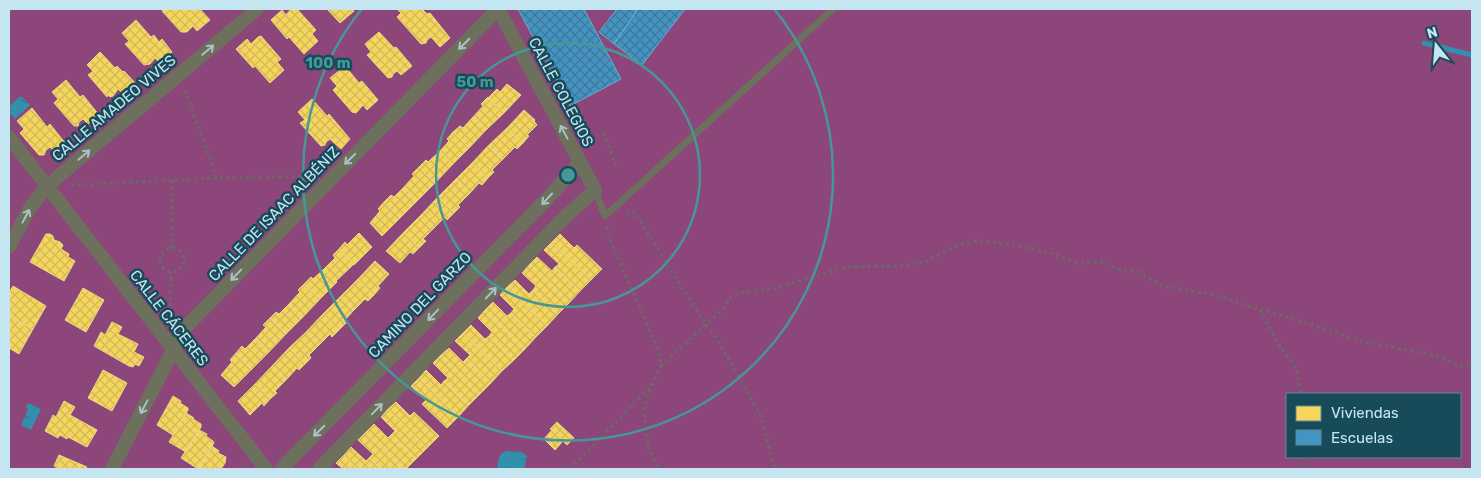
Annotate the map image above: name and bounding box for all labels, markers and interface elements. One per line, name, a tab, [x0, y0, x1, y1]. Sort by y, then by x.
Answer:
north arrow	[1411, 20, 1461, 70]
text: N	[1425, 23, 1440, 43]
street label: CALLE COLEGIOS	[525, 34, 597, 150]
one-way arrow	[458, 38, 470, 50]
one-way arrow	[201, 45, 214, 56]
street label: CALLE AMADEO VIVES	[48, 51, 180, 165]
text: 100 m	[306, 54, 350, 72]
text: 50 m	[457, 73, 493, 91]
one-way arrow	[558, 125, 568, 139]
street label: CALLE DE ISAAC ALBÉNIZ	[205, 143, 343, 285]
one-way arrow	[77, 149, 90, 160]
one-way arrow	[344, 153, 356, 165]
centre of rings	[559, 166, 577, 184]
one-way arrow	[541, 192, 553, 205]
one-way arrow	[21, 208, 31, 223]
street label: CAMINO DEL GARZO	[365, 248, 475, 362]
street label: CALLE CÁCERES	[126, 266, 212, 370]
one-way arrow	[230, 269, 242, 282]
one-way arrow	[485, 287, 497, 299]
one-way arrow	[427, 309, 439, 321]
legend	[1286, 393, 1461, 458]
one-way arrow	[139, 399, 148, 414]
one-way arrow	[371, 403, 383, 416]
text: Viviendas	[1331, 404, 1399, 422]
one-way arrow	[313, 424, 325, 437]
text: Escuelas	[1331, 429, 1393, 447]

